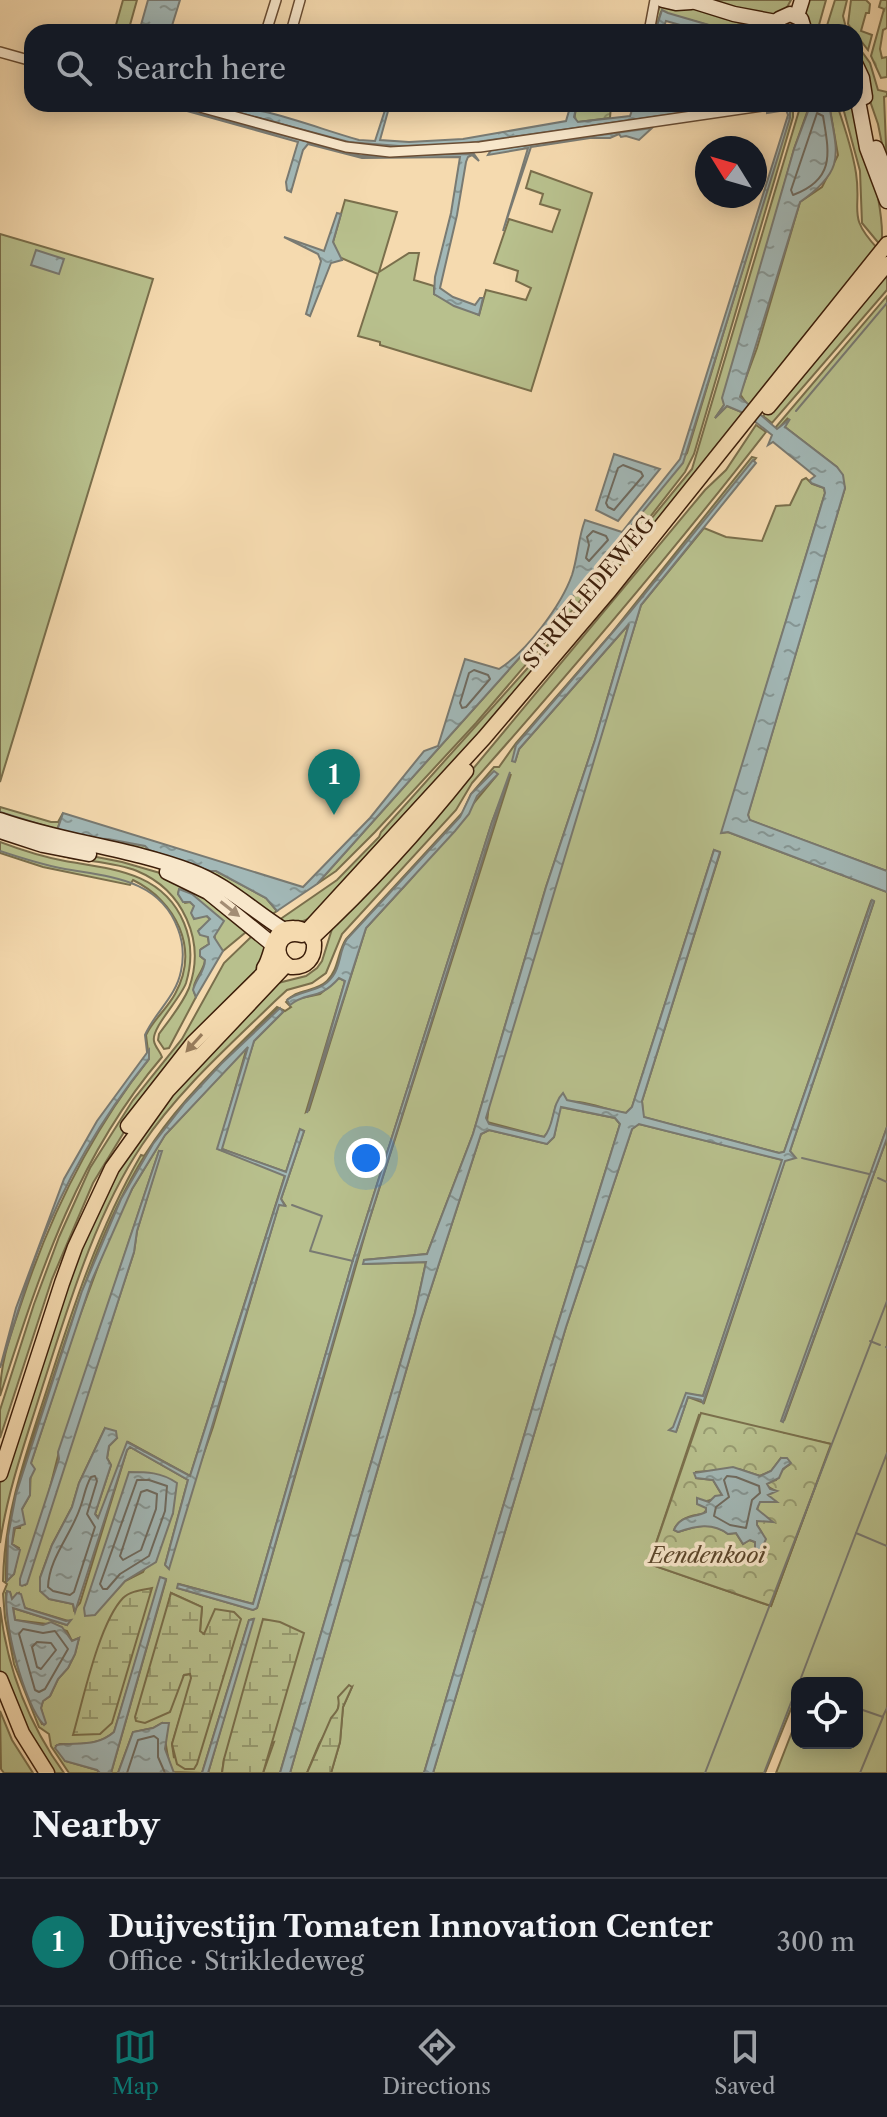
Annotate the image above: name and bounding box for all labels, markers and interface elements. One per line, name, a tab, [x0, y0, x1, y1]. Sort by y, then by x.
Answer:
search box	[24, 24, 863, 112]
icon: search	[52, 46, 96, 90]
text: Search here	[116, 50, 286, 87]
north arrow	[695, 136, 767, 208]
street label: STRIKLEDEWEG	[517, 510, 661, 674]
pin: 1	[308, 749, 360, 815]
one-way arrow	[220, 900, 240, 917]
one-way arrow	[185, 1033, 203, 1052]
your location	[346, 1138, 386, 1178]
park label: Eendenkooi	[647, 1542, 766, 1569]
map controls	[791, 1677, 863, 1749]
button: locate	[791, 1677, 863, 1749]
text: Nearby	[32, 1804, 160, 1846]
text: Duijvestijn Tomaten Innovation Center	[108, 1908, 713, 1945]
text: 1	[52, 1926, 64, 1958]
text: 300 m	[777, 1926, 855, 1958]
text: Office · Strikledeweg	[108, 1945, 364, 1977]
tab: Map	[112, 2025, 159, 2100]
tab: Directions	[382, 2025, 491, 2100]
tab: Saved	[714, 2025, 775, 2100]

